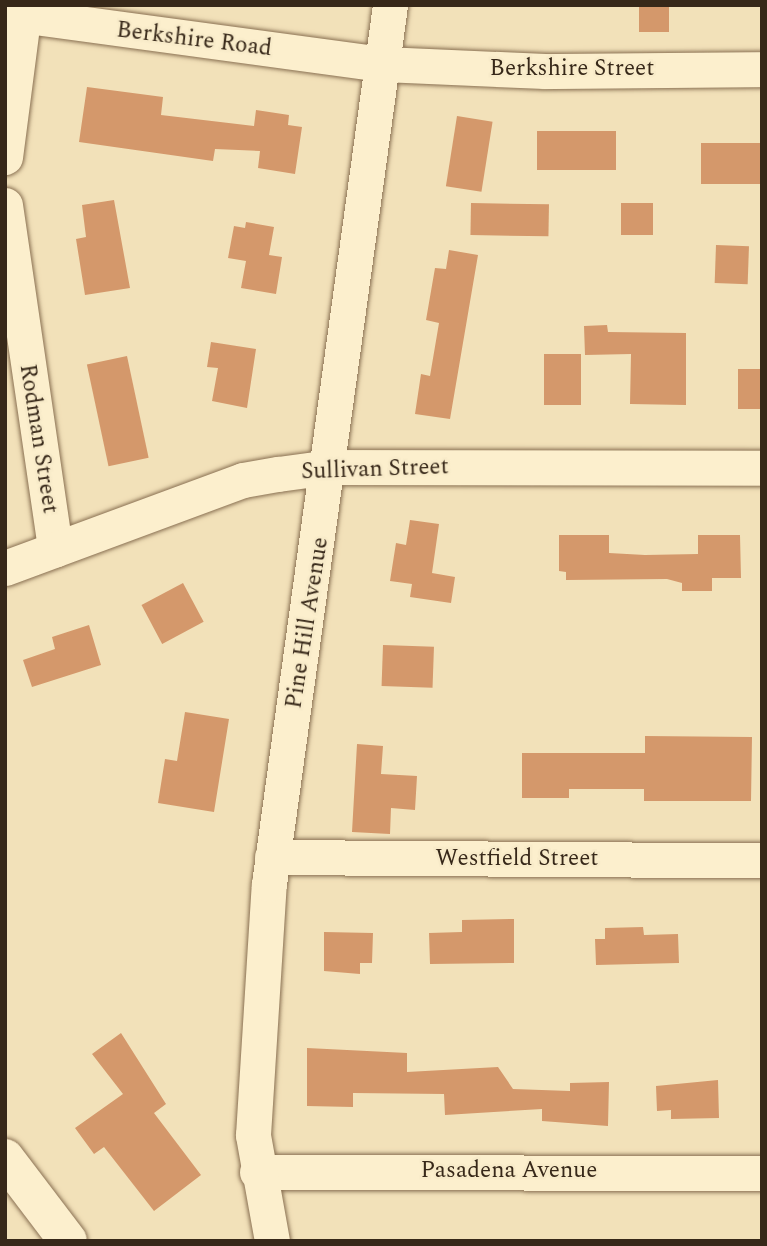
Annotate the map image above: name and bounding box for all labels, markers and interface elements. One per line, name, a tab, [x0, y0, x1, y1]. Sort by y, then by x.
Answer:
street label: Berkshire Road	[115, 17, 273, 63]
street label: Berkshire Street	[490, 55, 654, 83]
street label: Rodman Street	[13, 362, 63, 516]
street label: Sullivan Street	[301, 454, 449, 486]
street label: Pine Hill Avenue	[281, 535, 335, 711]
street label: Westfield Street	[435, 845, 599, 873]
street label: Pasadena Avenue	[421, 1157, 597, 1185]

